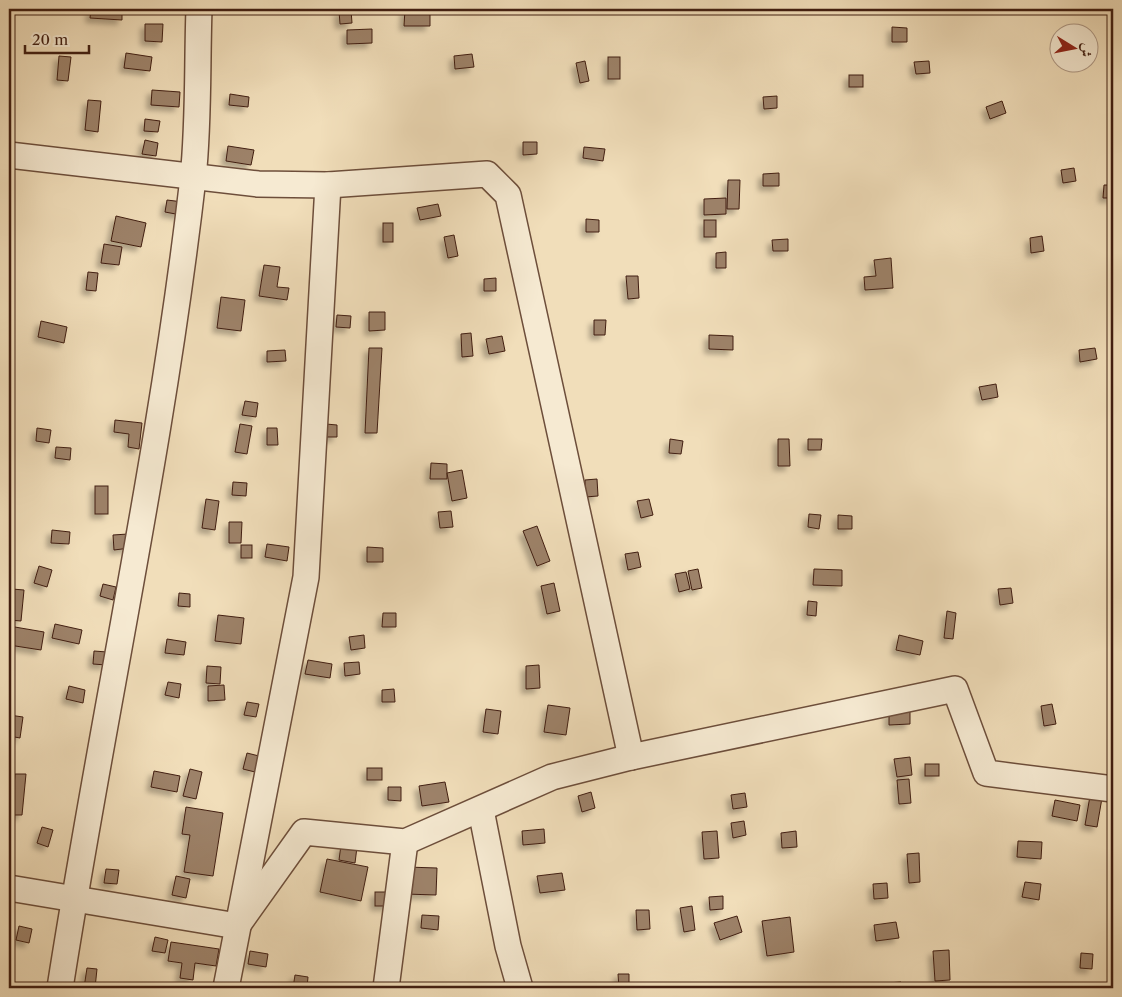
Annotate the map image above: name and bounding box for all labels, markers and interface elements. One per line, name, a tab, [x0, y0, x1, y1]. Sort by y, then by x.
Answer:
scale bar	[25, 22, 89, 54]
north arrow	[1050, 22, 1100, 72]
text: 20 m	[32, 30, 68, 49]
text: ش	[1077, 42, 1097, 59]

